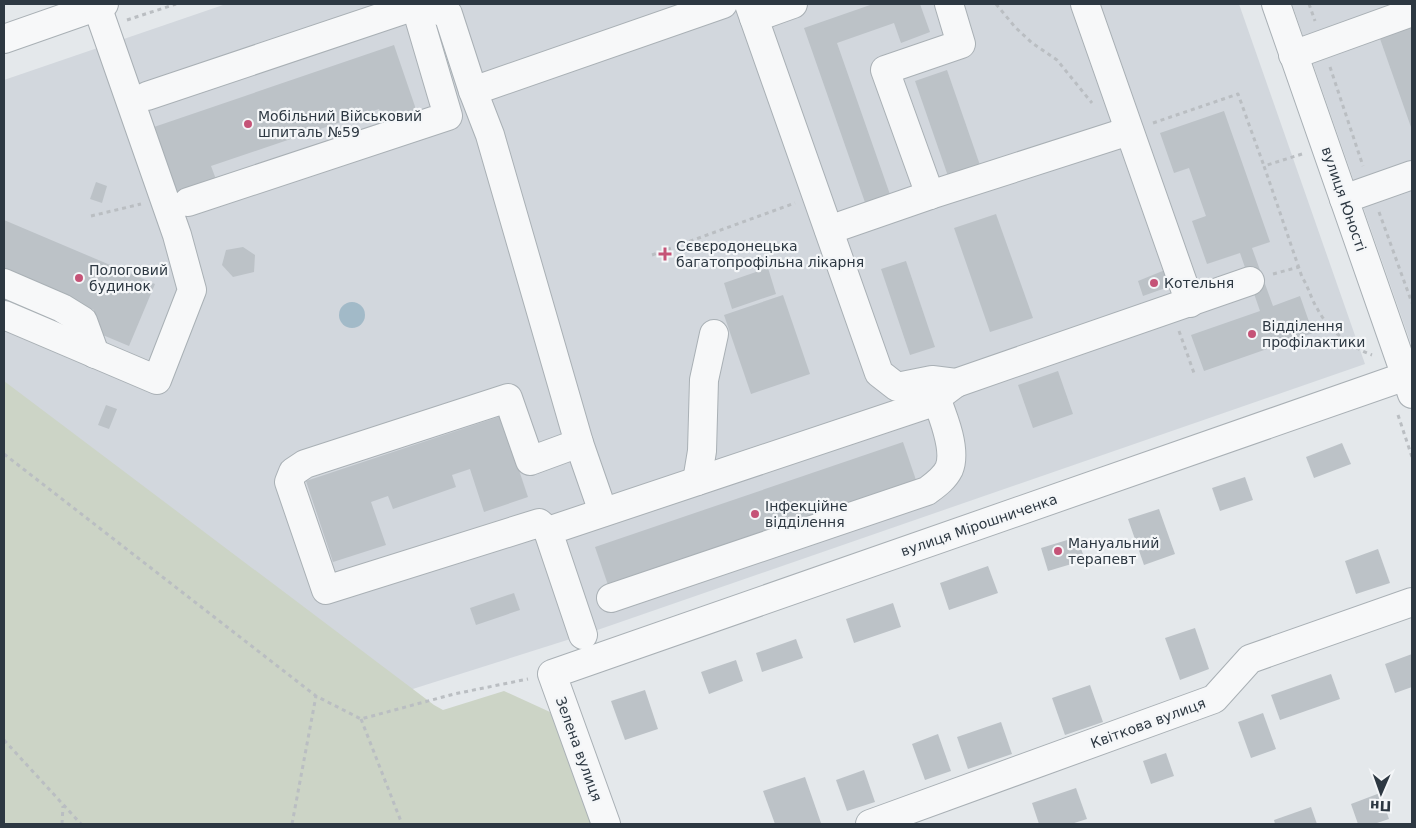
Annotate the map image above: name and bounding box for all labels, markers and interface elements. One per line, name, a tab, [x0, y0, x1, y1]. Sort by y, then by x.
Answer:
place label: Мобільний Військовий шпиталь №59	[258, 108, 422, 140]
marker: Мобільний Військовий шпиталь №59	[242, 118, 254, 130]
street label: вулиця Юності	[1319, 145, 1369, 253]
place label: Сєвєродонецька багатопрофільна лікарня	[676, 238, 864, 270]
marker: Сєвєродонецька багатопрофільна лікарня	[658, 247, 672, 261]
place label: Пологовий будинок	[89, 262, 168, 294]
marker: Пологовий будинок	[73, 272, 85, 284]
place label: Котельня	[1164, 275, 1234, 291]
marker: Котельня	[1148, 277, 1160, 289]
place label: Відділення профілактики	[1262, 318, 1365, 350]
marker: Відділення профілактики	[1246, 328, 1258, 340]
street label: вулиця Мірошниченка	[899, 491, 1059, 559]
place label: Інфекційне відділення	[765, 498, 848, 530]
marker: Інфекційне відділення	[749, 508, 761, 520]
place label: Мануальний терапевт	[1068, 535, 1159, 567]
marker: Мануальний терапевт	[1052, 545, 1064, 557]
street label: Зелена вулиця	[553, 695, 605, 803]
street label: Квіткова вулиця	[1088, 695, 1208, 751]
north arrow	[1356, 768, 1406, 818]
text: Пн	[1370, 798, 1392, 814]

